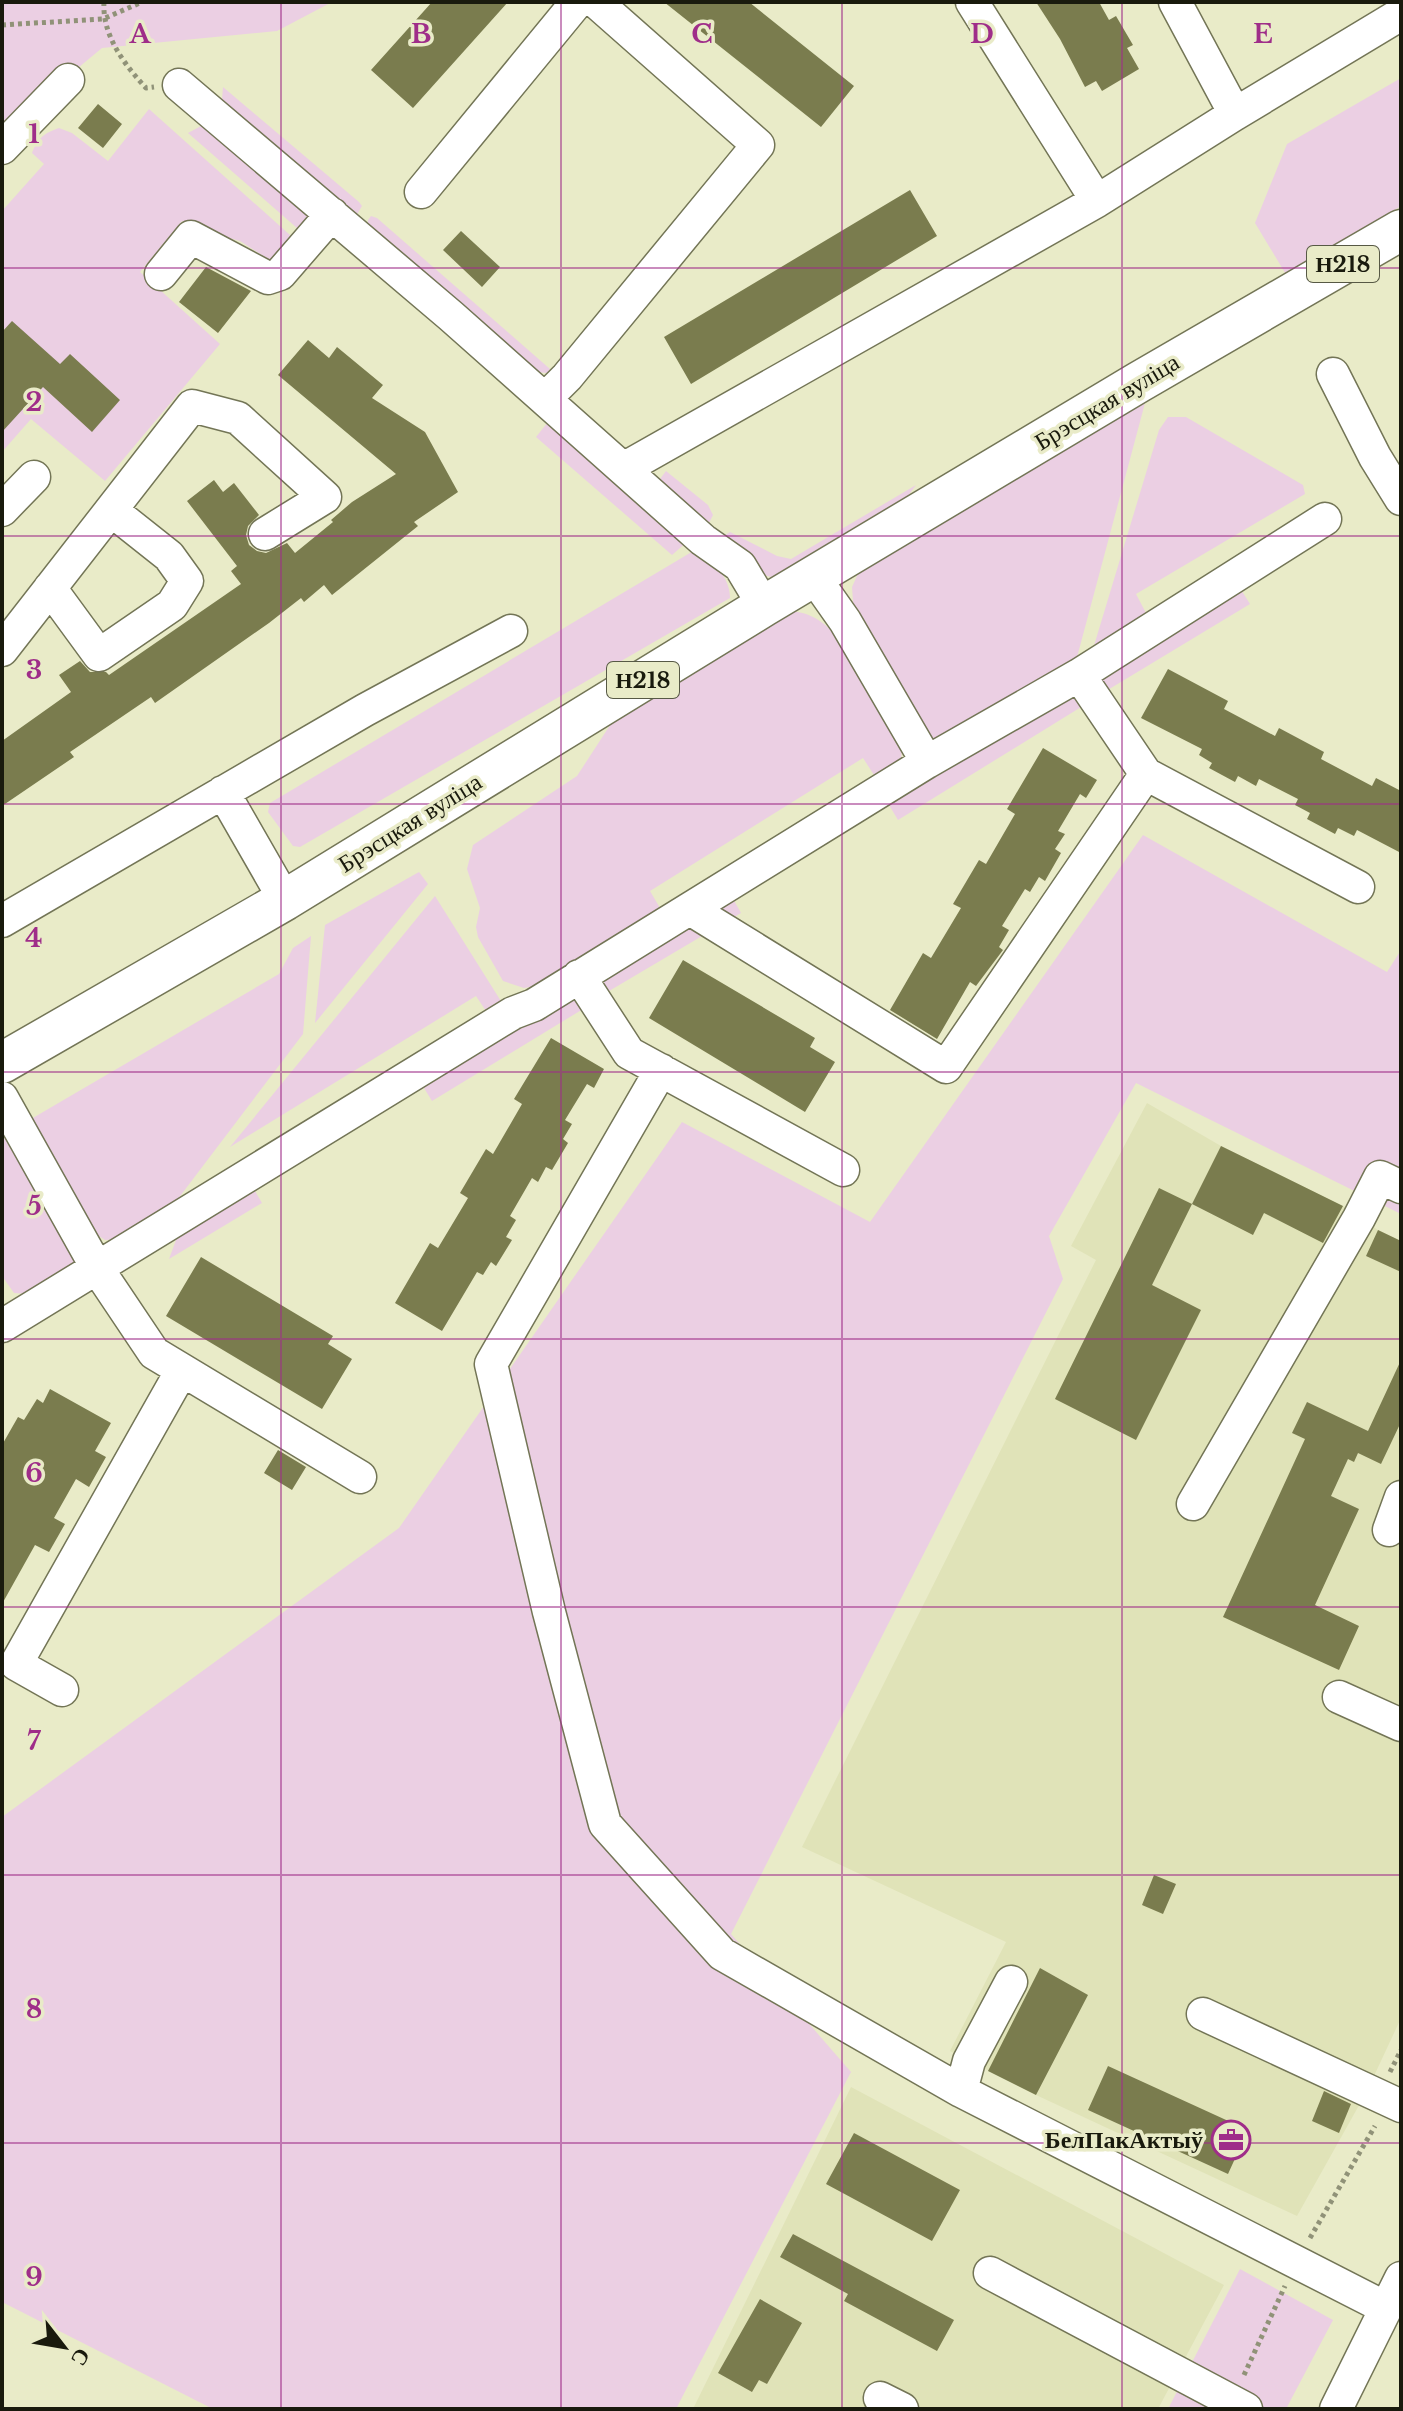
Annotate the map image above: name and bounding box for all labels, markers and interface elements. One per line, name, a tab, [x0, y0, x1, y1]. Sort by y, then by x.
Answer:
text: A	[128, 18, 151, 50]
text: B	[411, 18, 431, 50]
text: C	[691, 18, 713, 50]
text: D	[970, 18, 994, 50]
text: E	[1253, 18, 1273, 50]
text: 1	[28, 118, 40, 150]
road number: Н218	[1307, 246, 1379, 282]
street label: Брэсцкая вуліца	[1029, 347, 1185, 456]
text: 2	[26, 386, 42, 418]
text: 3	[26, 654, 42, 686]
road number: Н218	[607, 662, 679, 698]
street label: Брэсцкая вуліца	[333, 767, 487, 878]
text: 4	[25, 922, 43, 954]
text: 5	[26, 1190, 42, 1222]
text: 6	[25, 1457, 43, 1489]
text: 7	[27, 1725, 41, 1757]
text: 8	[26, 1993, 42, 2025]
office icon: БелПакАктыў	[1210, 2119, 1252, 2161]
place label: БелПакАктыў	[1045, 2125, 1203, 2154]
text: 9	[25, 2261, 43, 2293]
north arrow	[24, 2307, 104, 2387]
text: С	[65, 2343, 96, 2371]

